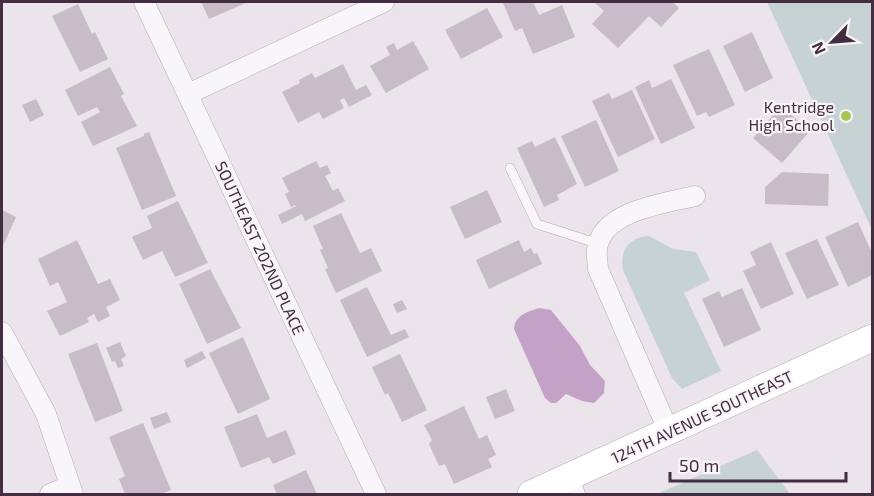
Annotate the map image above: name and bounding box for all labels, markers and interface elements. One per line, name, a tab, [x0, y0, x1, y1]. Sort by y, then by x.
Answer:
north arrow	[802, 12, 862, 72]
text: N	[807, 39, 829, 58]
place label: Kentridge High School	[749, 97, 834, 134]
marker: Kentridge High School	[839, 109, 853, 123]
street label: SOUTHEAST 202ND PLACE	[212, 158, 309, 338]
street label: 124TH AVENUE SOUTHEAST	[608, 366, 796, 467]
scale bar	[670, 445, 846, 483]
text: 50 m	[679, 454, 719, 476]

